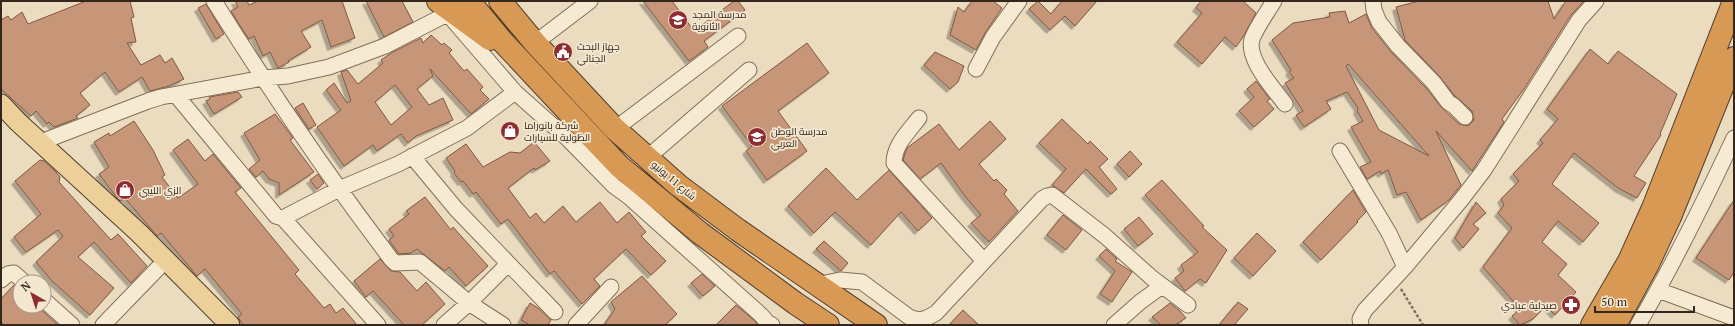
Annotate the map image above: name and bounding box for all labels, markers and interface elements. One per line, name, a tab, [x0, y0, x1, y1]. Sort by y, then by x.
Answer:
place label: مدرسة المجد الثانوية	[692, 8, 746, 33]
school or university icon: مدرسة المجد الثانوية	[667, 9, 689, 31]
place label: جهاز البحث الجنائي	[577, 40, 620, 66]
public building icon: جهاز البحث الجنائي	[552, 41, 574, 63]
place label: شركة بانوراما الظولية للسيارات	[524, 119, 590, 144]
shop icon: شركة بانوراما الظولية للسيارات	[499, 120, 521, 142]
place label: مدرسة الوطن العربي	[771, 125, 828, 151]
school or university icon: مدرسة الوطن العربي	[746, 126, 768, 148]
street label: شارع 11 يونيو	[649, 158, 699, 203]
shop icon: الزي الليبي	[114, 179, 136, 201]
place label: الزي الليبي	[139, 184, 181, 198]
north arrow	[12, 274, 52, 314]
text: N	[18, 278, 34, 294]
scale bar	[1595, 288, 1694, 314]
pharmacy icon: صيدلية عبادي	[1560, 294, 1582, 316]
text: 50 m	[1601, 294, 1628, 309]
place label: صيدلية عبادي	[1501, 299, 1557, 313]

